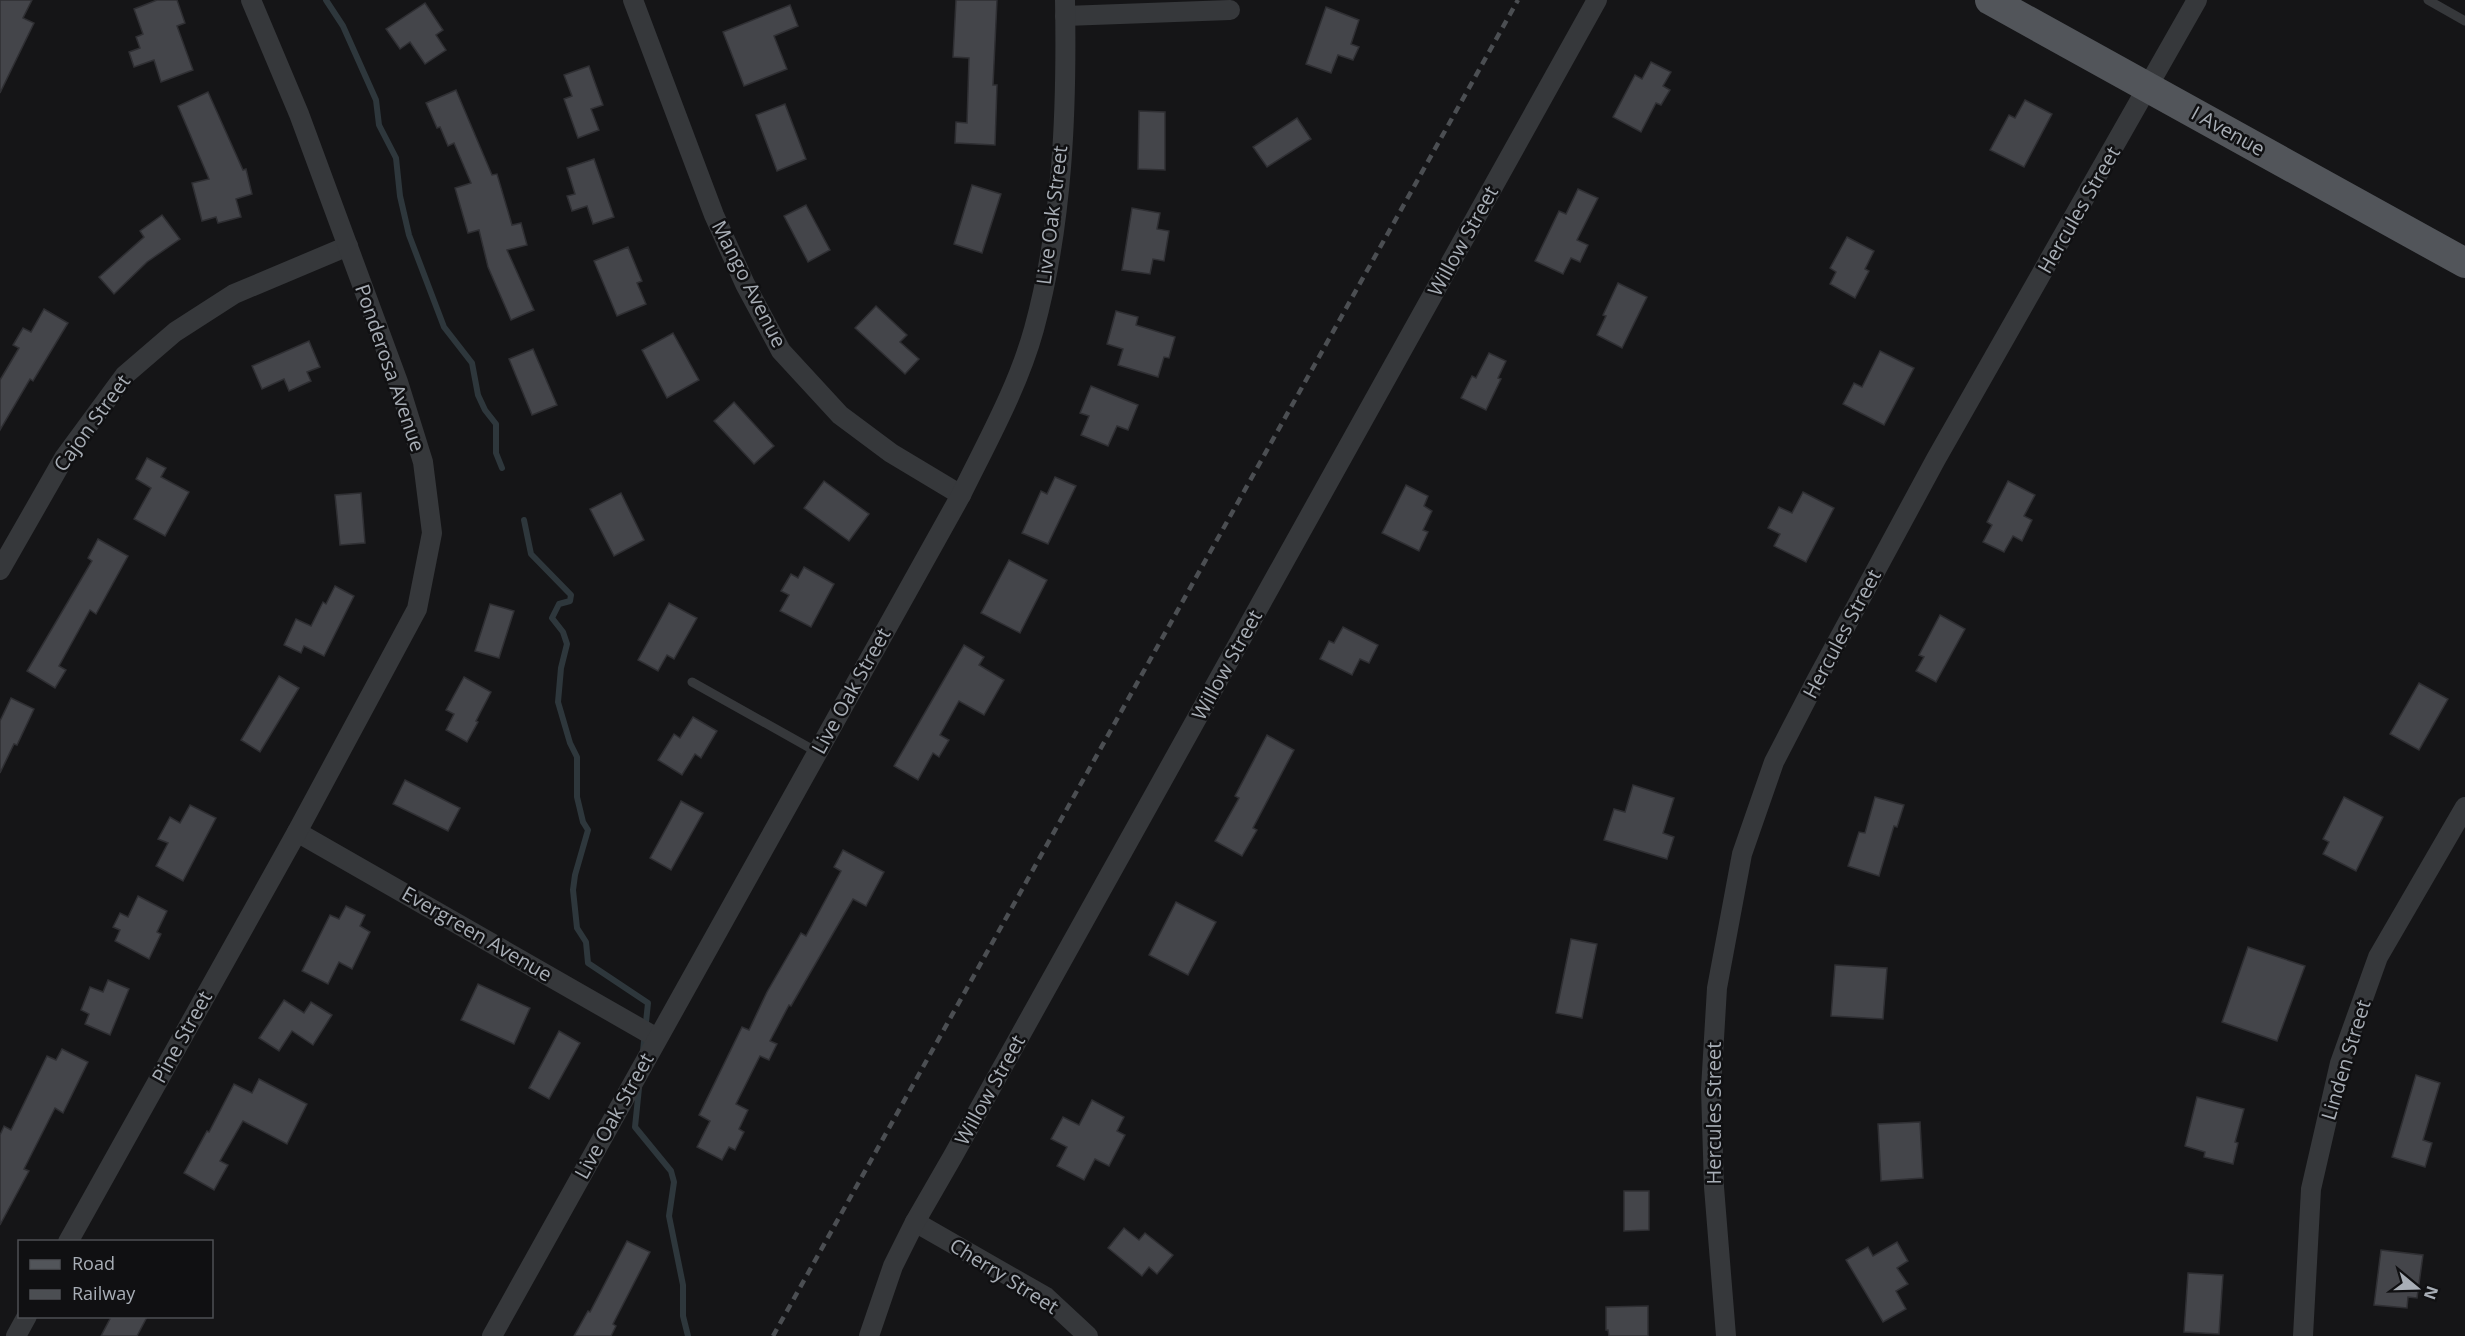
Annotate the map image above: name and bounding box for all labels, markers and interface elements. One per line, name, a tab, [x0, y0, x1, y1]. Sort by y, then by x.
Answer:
street label: I Avenue	[2187, 99, 2270, 162]
street label: Hercules Street	[2031, 141, 2126, 278]
street label: Live Oak Street	[1030, 144, 1073, 286]
street label: Willow Street	[1421, 181, 1504, 301]
street label: Mango Avenue	[706, 216, 793, 352]
street label: Ponderosa Avenue	[349, 280, 432, 455]
street label: Cajon Street	[47, 369, 136, 477]
street label: Hercules Street	[1796, 564, 1887, 703]
street label: Willow Street	[1185, 605, 1268, 725]
street label: Live Oak Street	[805, 623, 896, 759]
street label: Evergreen Avenue	[397, 880, 557, 988]
street label: Pine Street	[145, 986, 218, 1088]
street label: Linden Street	[2314, 996, 2377, 1123]
street label: Willow Street	[948, 1030, 1031, 1150]
street label: Hercules Street	[1700, 1042, 1727, 1184]
street label: Live Oak Street	[568, 1048, 659, 1184]
street label: Cherry Street	[945, 1231, 1064, 1320]
legend	[18, 1240, 213, 1318]
text: Road	[72, 1251, 115, 1275]
north arrow	[2387, 1258, 2447, 1318]
text: Railway	[72, 1281, 136, 1305]
text: N	[2419, 1283, 2444, 1303]

